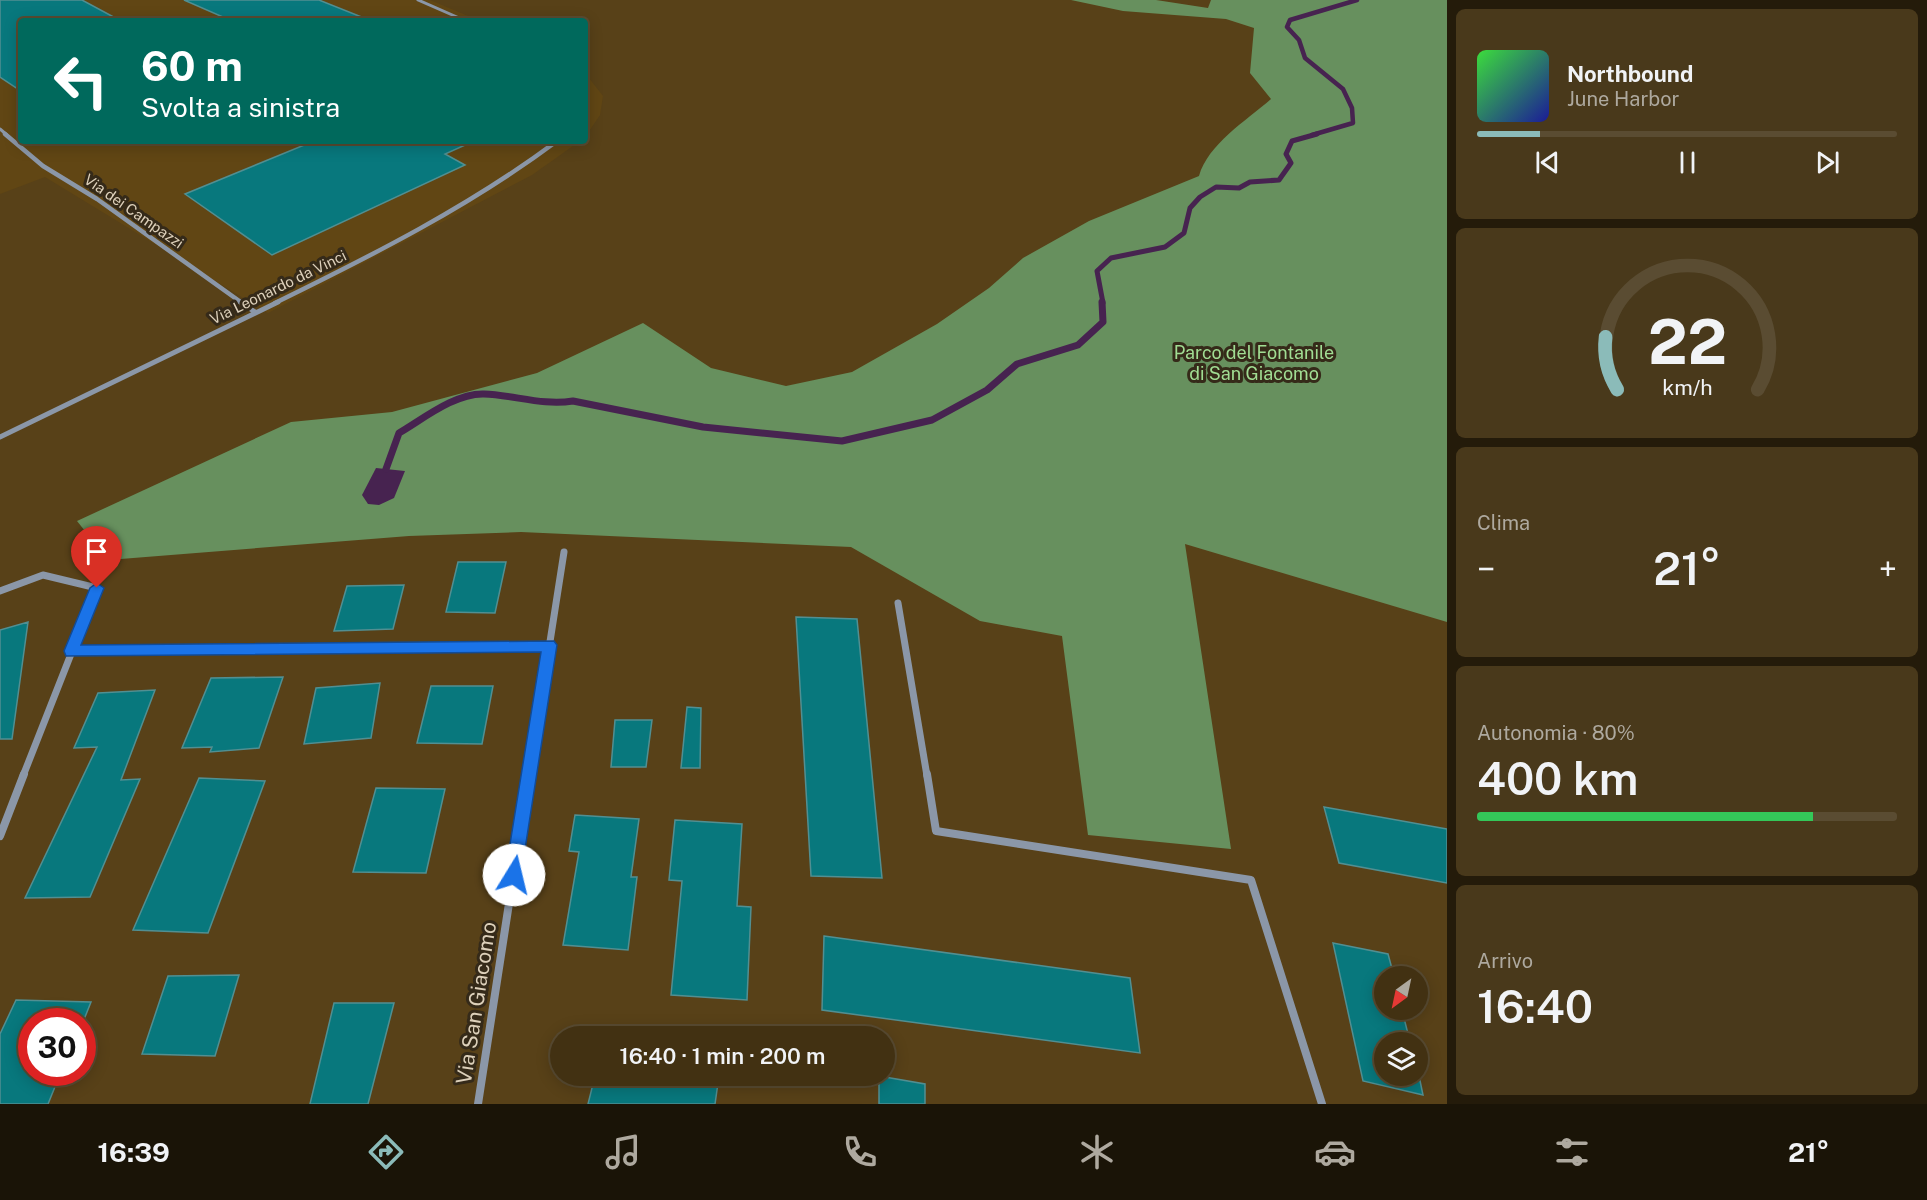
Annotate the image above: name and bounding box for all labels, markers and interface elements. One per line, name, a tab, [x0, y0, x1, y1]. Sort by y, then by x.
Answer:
text: 60 m	[141, 41, 243, 90]
icon: left	[42, 42, 120, 120]
text: Northbound	[1567, 61, 1693, 87]
text: June Harbor	[1567, 87, 1679, 111]
text: Svolta a sinistra	[141, 91, 340, 123]
icon: previous	[1531, 146, 1564, 179]
icon: pause	[1671, 146, 1704, 179]
icon: next	[1811, 146, 1844, 179]
street label: Via dei Campazzi	[81, 170, 187, 252]
street label: Via Leonardo da Vinci	[207, 247, 349, 327]
text: 22	[1647, 305, 1727, 378]
park label: Parco del Fontanile di San Giacomo	[1174, 342, 1334, 384]
text: km/h	[1662, 375, 1712, 400]
text: Clima	[1477, 511, 1530, 535]
pin	[71, 526, 122, 588]
icon: arrive	[80, 535, 113, 568]
text: 21°	[1653, 542, 1721, 595]
text: −	[1477, 550, 1495, 588]
text: +	[1879, 550, 1897, 588]
text: Autonomia · 80%	[1477, 721, 1635, 745]
text: 400 km	[1477, 752, 1638, 805]
position arrow	[482, 843, 546, 907]
street label: Via San Giacomo	[451, 920, 501, 1086]
text: Arrivo	[1477, 949, 1533, 973]
north arrow	[1374, 966, 1428, 1020]
map controls	[1374, 966, 1428, 1086]
text: 16:40	[1477, 980, 1593, 1033]
speed limit sign: 30	[18, 1008, 96, 1086]
button: layers	[1374, 1032, 1428, 1086]
text: 16:40 · 1 min · 200 m	[620, 1043, 826, 1069]
icon: directions	[365, 1131, 407, 1173]
icon: music	[602, 1131, 644, 1173]
icon: phone	[839, 1131, 881, 1173]
icon: climate	[1076, 1131, 1118, 1173]
icon: car	[1314, 1131, 1356, 1173]
icon: filters	[1551, 1131, 1593, 1173]
text: 16:39	[98, 1136, 170, 1168]
text: 21°	[1788, 1136, 1829, 1168]

